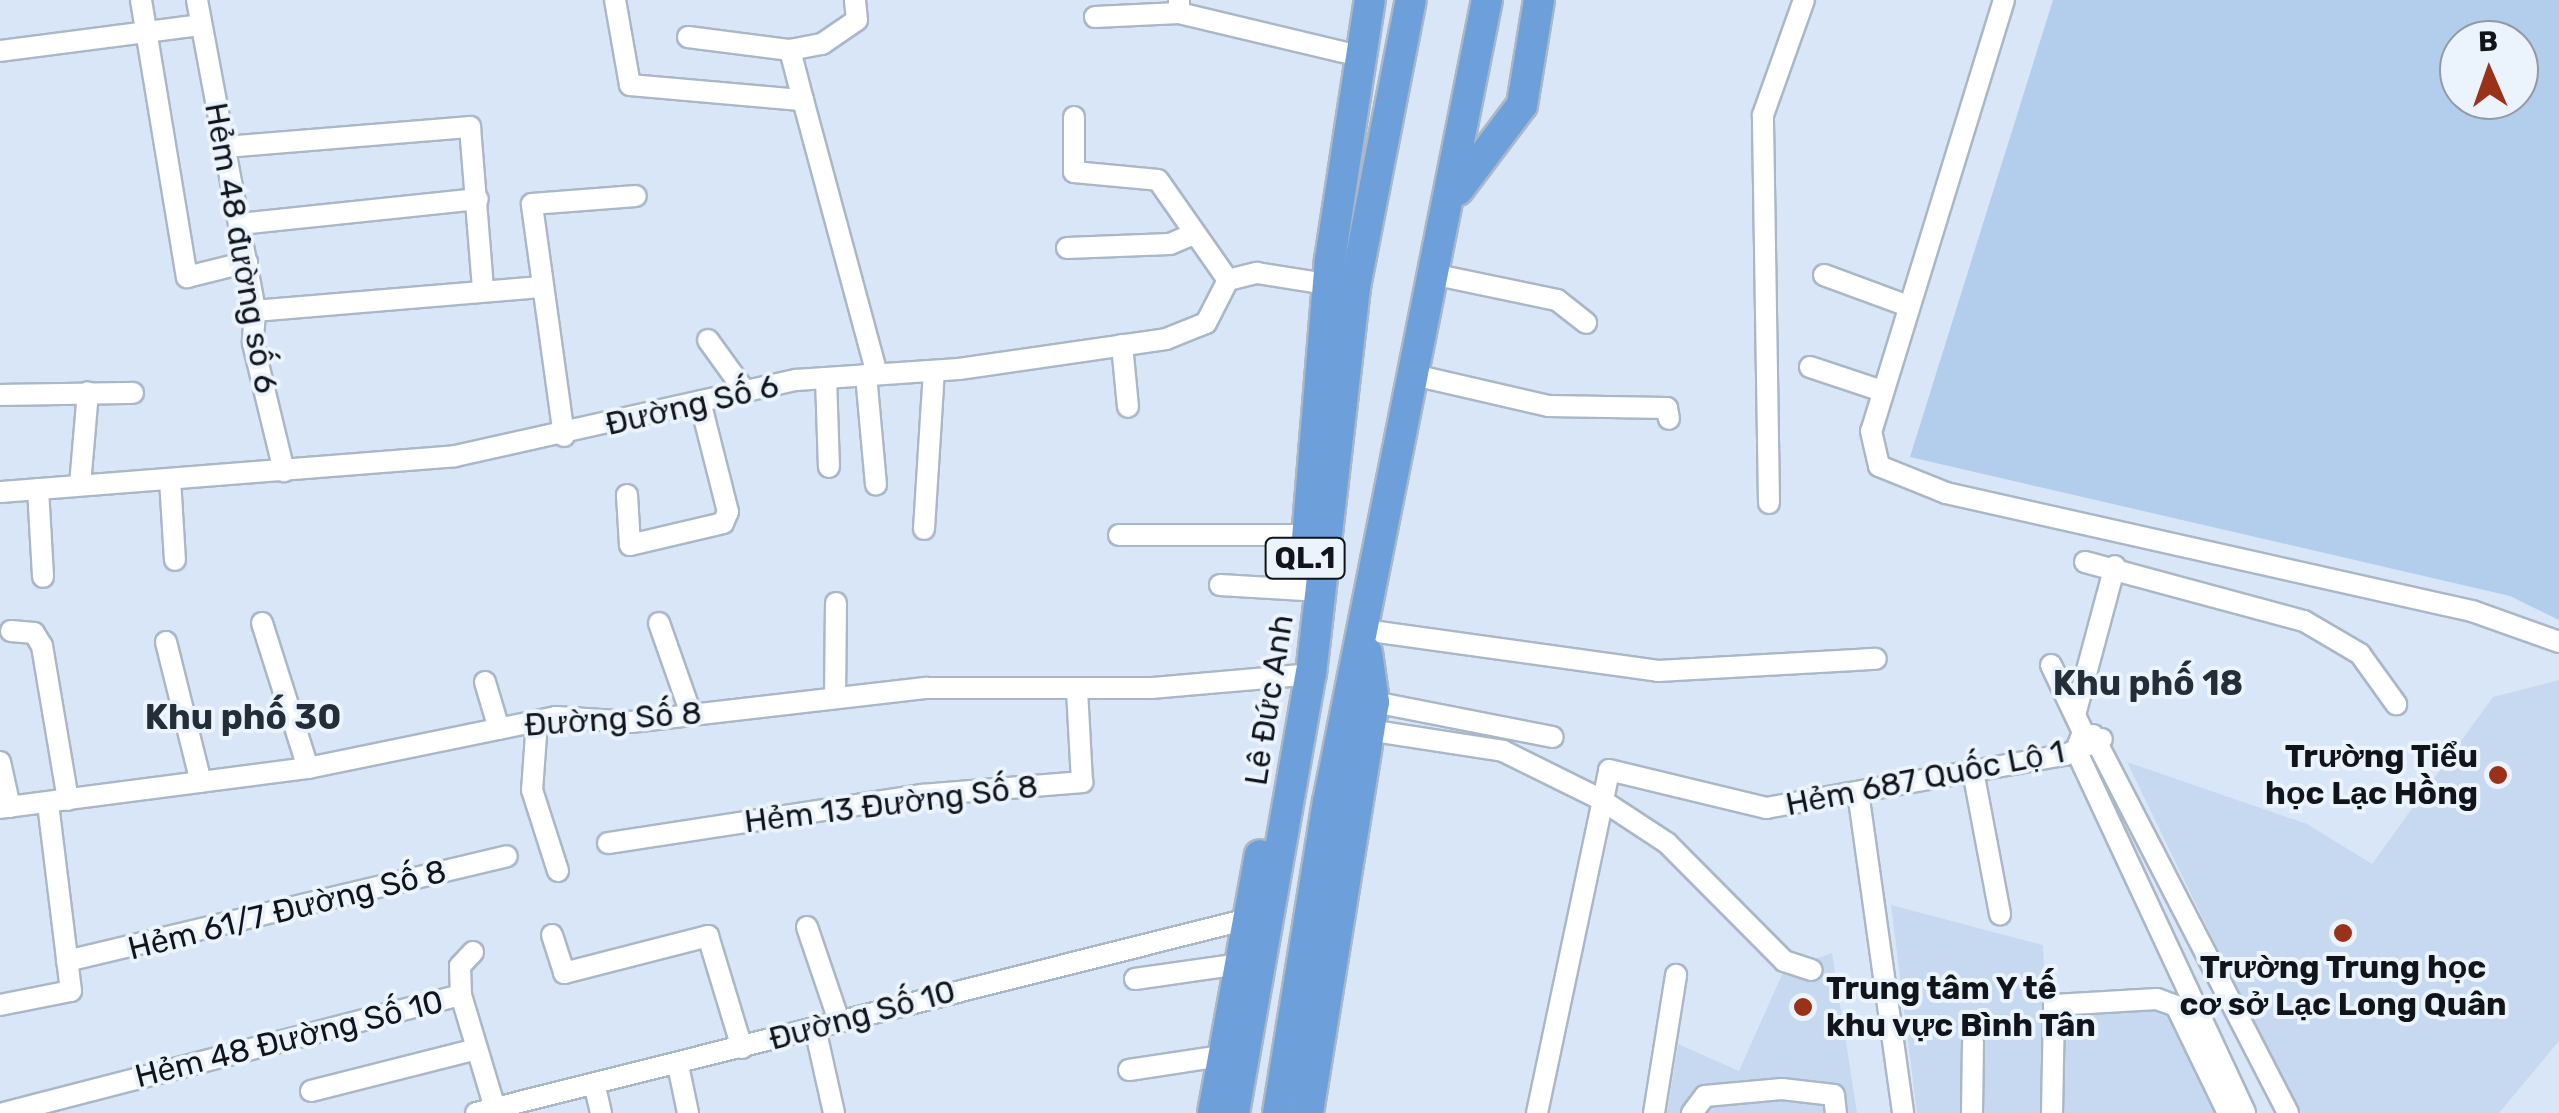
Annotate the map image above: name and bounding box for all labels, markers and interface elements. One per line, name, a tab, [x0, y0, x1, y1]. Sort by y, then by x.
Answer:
north arrow	[2439, 20, 2539, 120]
text: B	[2478, 25, 2498, 58]
street label: Hẻm 48 đường số 6	[197, 100, 285, 396]
street label: Đường Số 6	[602, 366, 782, 444]
road number: QL.1	[1262, 533, 1348, 583]
street label: Lê Đức Anh	[1237, 612, 1301, 788]
district label: Khu phố 18	[2053, 662, 2243, 704]
street label: Đường Số 8	[523, 694, 703, 744]
district label: Khu phố 30	[145, 696, 341, 738]
street label: Hẻm 687 Quốc Lộ 1	[1782, 732, 2068, 824]
place label: Trường Tiểu học Lạc Hồng	[2265, 738, 2478, 813]
marker: Trường Tiểu học Lạc Hồng	[2487, 764, 2509, 786]
street label: Hẻm 13 Đường Số 8	[742, 767, 1040, 841]
street label: Hẻm 61/7 Đường Số 8	[124, 852, 450, 968]
marker: Trường Trung học cơ sở Lạc Long Quân	[2332, 922, 2354, 944]
place label: Trường Trung học cơ sở Lạc Long Quân	[2179, 949, 2507, 1024]
place label: Trung tâm Y tế khu vực Bình Tân	[1826, 970, 2097, 1045]
street label: Đường Số 10	[765, 972, 959, 1058]
street label: Hẻm 48 Đường Số 10	[131, 982, 447, 1096]
marker: Trung tâm Y tế khu vực Bình Tân	[1790, 994, 1816, 1020]

